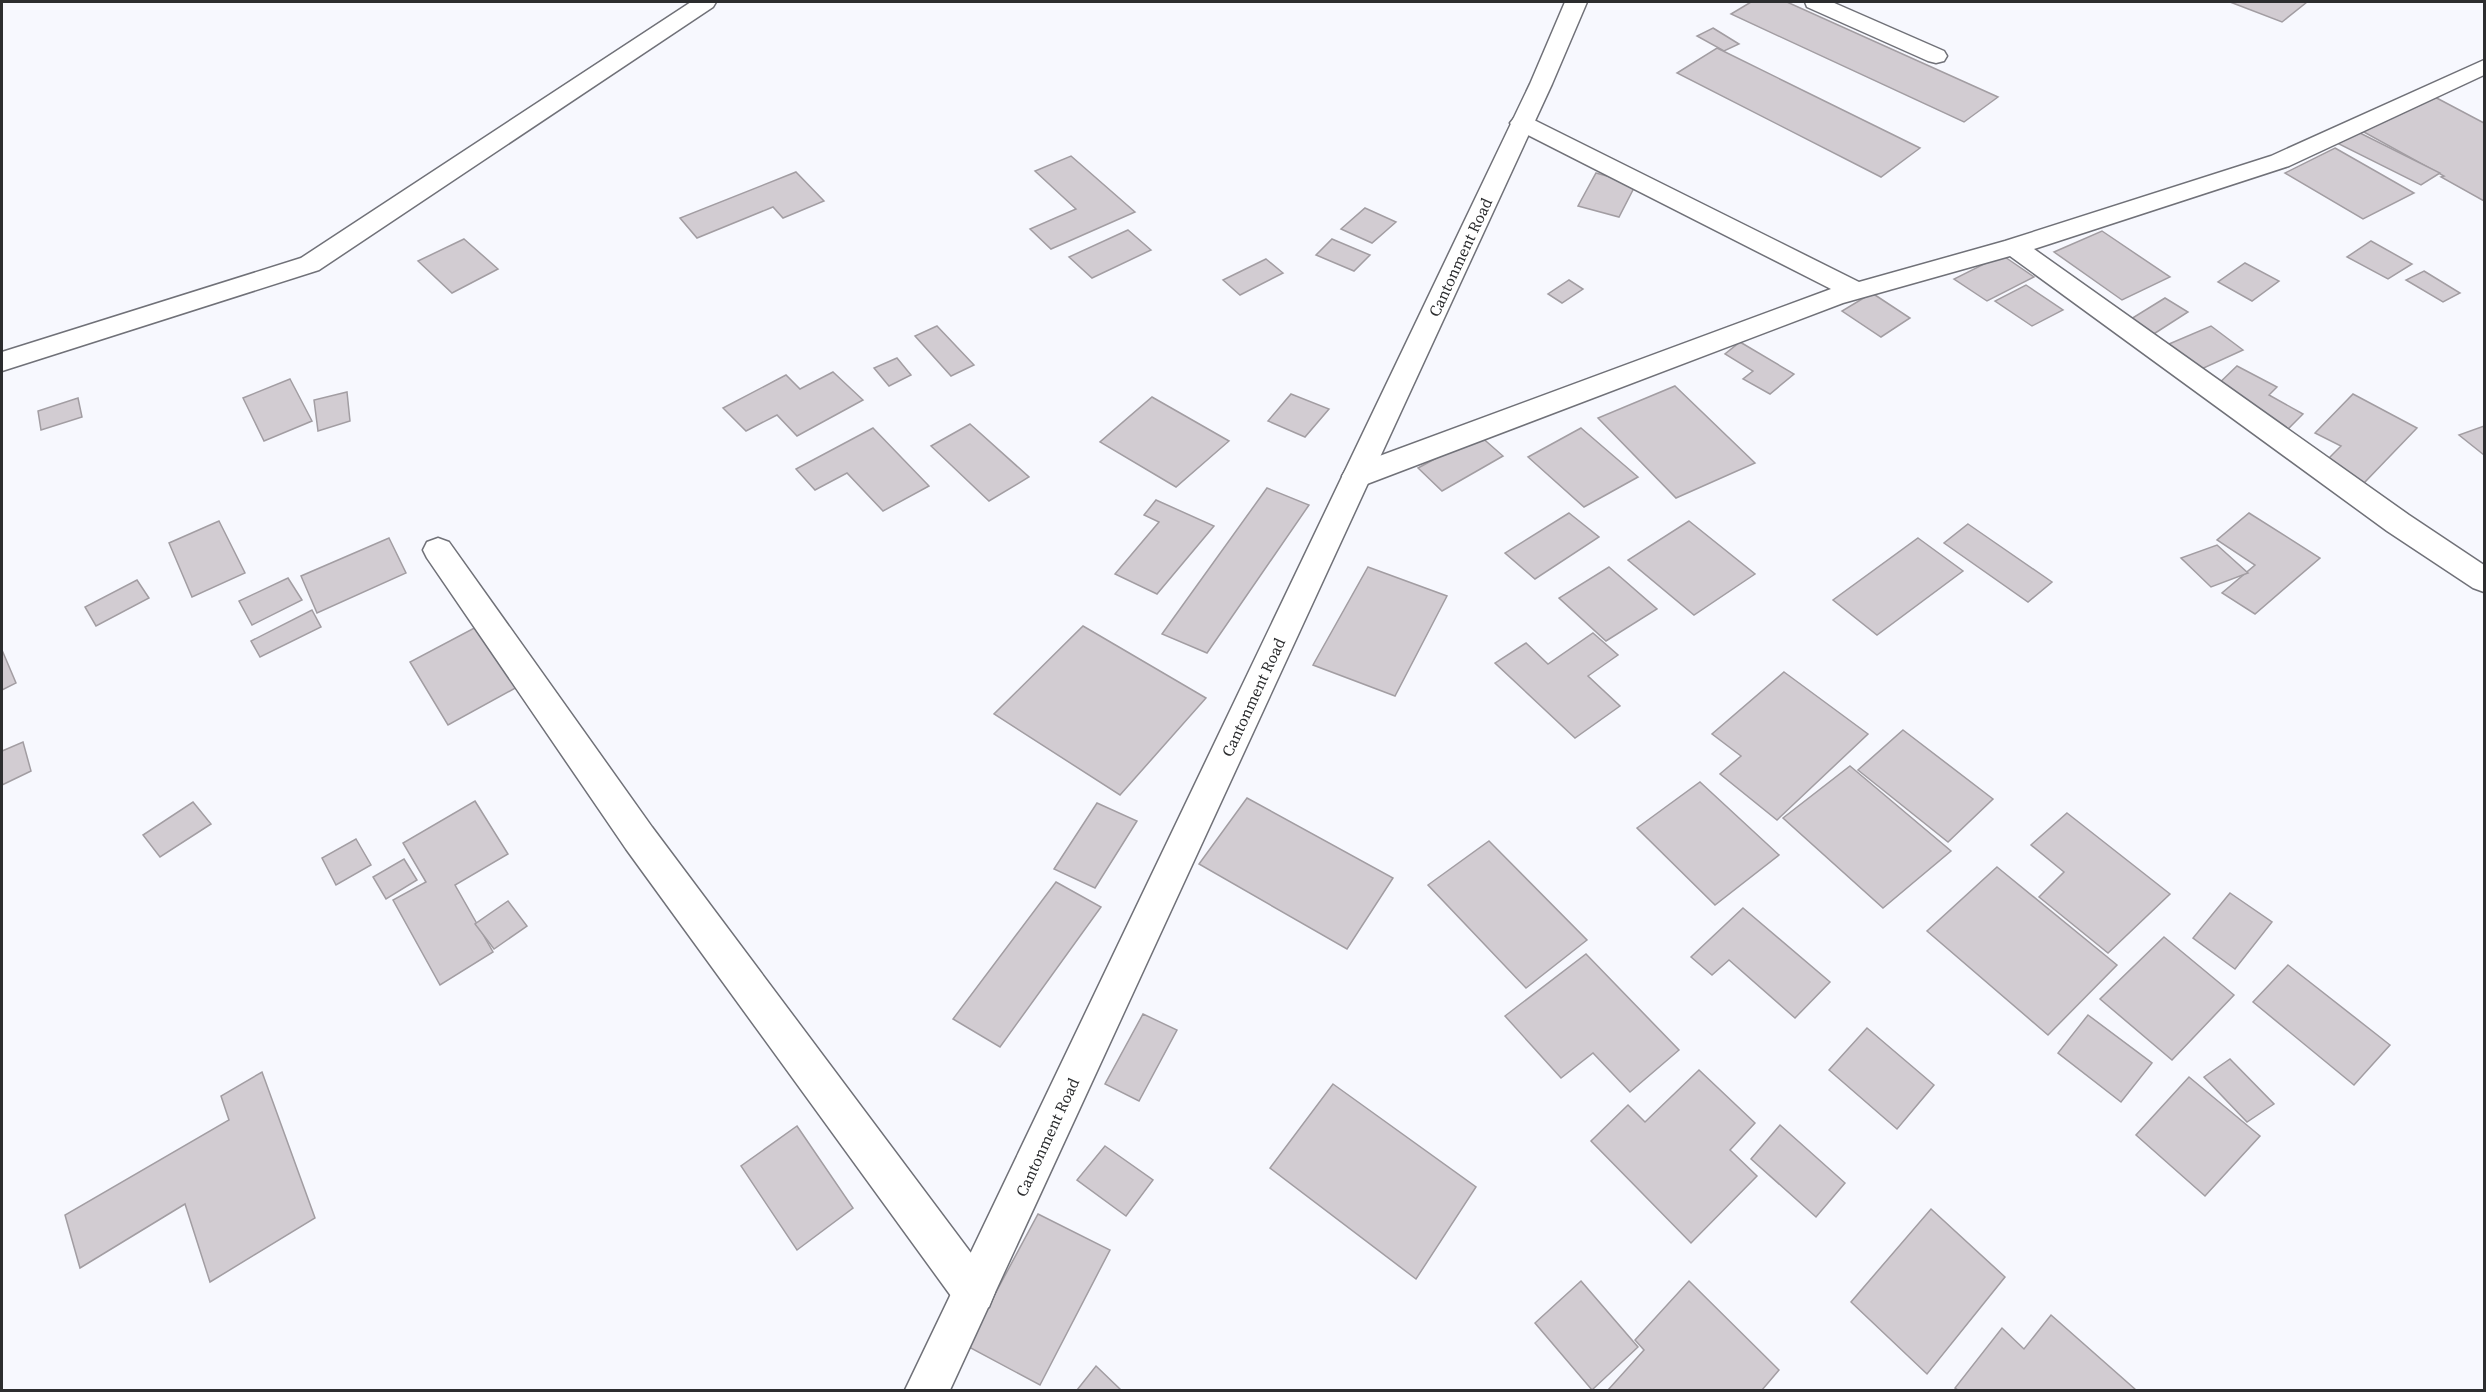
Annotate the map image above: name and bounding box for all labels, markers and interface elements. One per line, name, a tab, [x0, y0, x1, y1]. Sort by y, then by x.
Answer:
street label: Cantonment Road	[1423, 194, 1497, 320]
street label: Cantonment Road	[1216, 634, 1290, 760]
street label: Cantonment Road	[1010, 1074, 1084, 1200]

